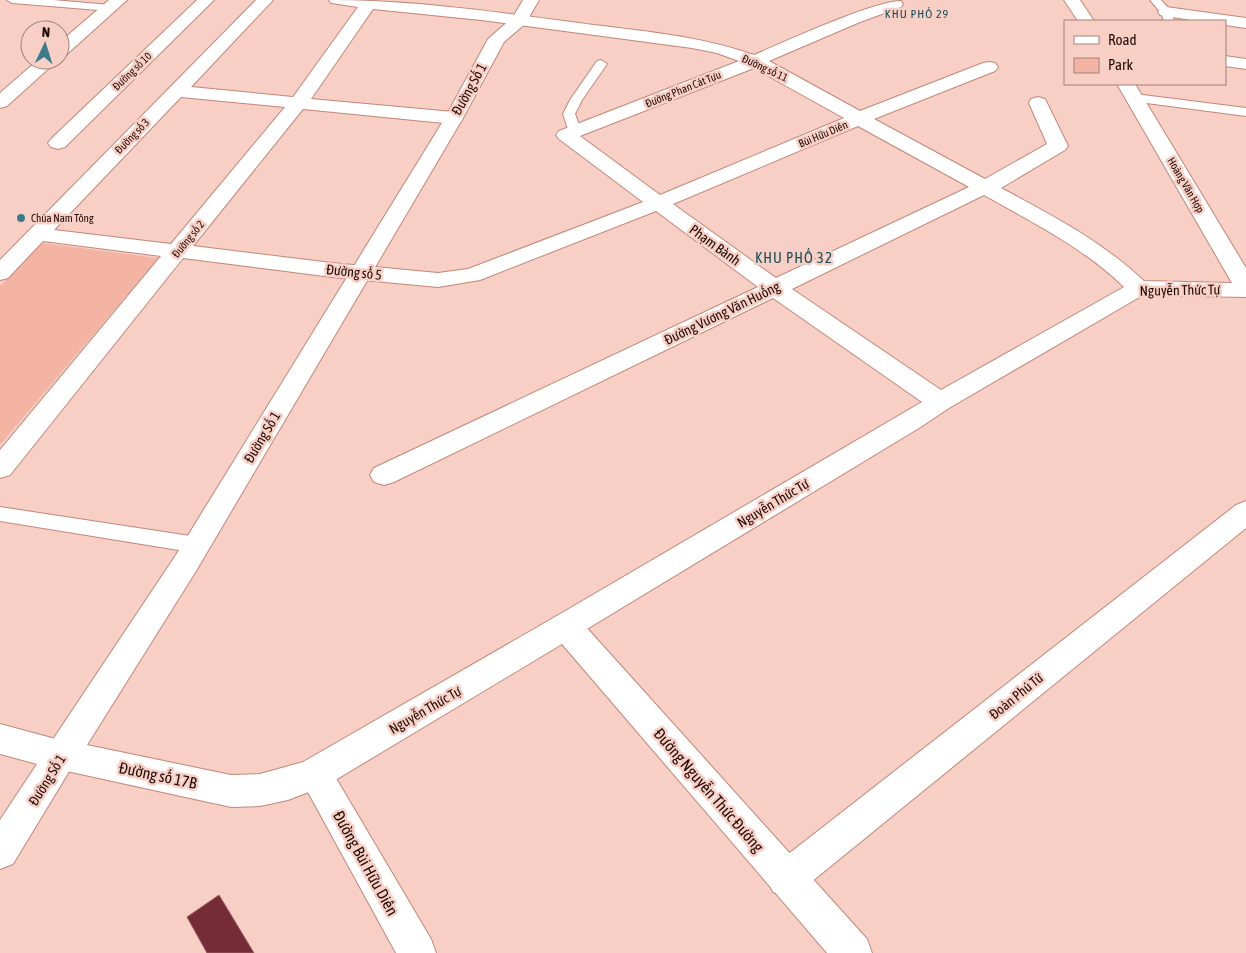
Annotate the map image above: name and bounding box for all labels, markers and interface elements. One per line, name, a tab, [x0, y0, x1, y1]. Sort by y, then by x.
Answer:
district label: KHU PHỐ 29	[885, 7, 949, 21]
north arrow	[20, 20, 70, 70]
legend	[1064, 20, 1226, 85]
text: N	[41, 24, 51, 40]
text: Road	[1108, 31, 1137, 48]
street label: Đường số 10	[110, 50, 154, 92]
street label: Đường số 11	[740, 52, 790, 84]
text: Park	[1108, 56, 1133, 73]
street label: Đường Số 1	[447, 60, 490, 118]
street label: Đường Phan Cát Tựu	[643, 68, 723, 111]
street label: Đường số 3	[112, 116, 152, 156]
street label: Bùi Hữu Diên	[797, 118, 849, 150]
street label: Hoàng Văn Hợp	[1164, 155, 1207, 215]
marker: Chùa Nam Tông	[15, 212, 27, 224]
place label: Chùa Nam Tông	[31, 212, 94, 224]
street label: Đường số 2	[170, 218, 206, 260]
street label: Phạm Bành	[686, 221, 744, 269]
district label: KHU PHỐ 32	[755, 248, 833, 266]
street label: Đường số 5	[325, 260, 383, 283]
street label: Đường Vương Văn Huống	[661, 277, 782, 348]
street label: Nguyễn Thức Tự	[1140, 281, 1221, 299]
street label: Đường Số 1	[240, 408, 284, 465]
street label: Nguyễn Thức Tự	[734, 475, 812, 531]
street label: Đoàn Phú Tứ	[986, 669, 1046, 722]
street label: Nguyễn Thức Tự	[386, 683, 464, 737]
street label: Đường Nguyễn Thức Đường	[650, 725, 768, 856]
street label: Đường Số 1	[24, 751, 69, 808]
street label: Đường số 17B	[117, 757, 199, 793]
street label: Đường Bùi Hữu Diên	[329, 808, 402, 919]

